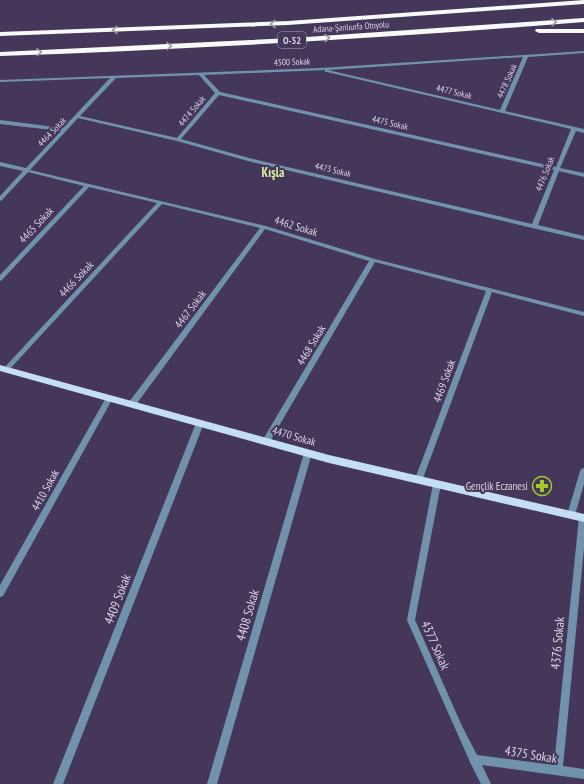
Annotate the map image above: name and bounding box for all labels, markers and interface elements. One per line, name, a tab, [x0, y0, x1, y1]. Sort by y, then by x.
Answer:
street label: Adana-Şanlıurfa Otoyolu	[313, 18, 389, 35]
one-way arrow	[551, 18, 557, 27]
one-way arrow	[270, 20, 276, 28]
one-way arrow	[112, 26, 118, 35]
road number: O-52	[278, 32, 306, 48]
one-way arrow	[324, 34, 330, 43]
one-way arrow	[166, 42, 172, 51]
one-way arrow	[36, 48, 42, 57]
street label: 4500 Sokak	[274, 55, 311, 68]
street label: 4478 Sokak	[494, 61, 519, 100]
street label: 4477 Sokak	[435, 82, 473, 101]
street label: 4474 Sokak	[176, 93, 208, 128]
street label: 4475 Sokak	[371, 113, 410, 132]
street label: 4464 Sokak	[35, 114, 69, 149]
street label: 4476 Sokak	[533, 154, 557, 193]
street label: 4473 Sokak	[314, 160, 353, 179]
district label: Kışla	[262, 164, 284, 181]
street label: 4465 Sokak	[16, 203, 57, 246]
street label: 4462 Sokak	[273, 213, 320, 239]
street label: 4466 Sokak	[56, 257, 97, 300]
street label: 4467 Sokak	[171, 287, 209, 331]
street label: 4468 Sokak	[294, 322, 329, 368]
street label: 4469 Sokak	[430, 357, 458, 404]
street label: 4470 Sokak	[271, 423, 318, 449]
street label: 4410 Sokak	[28, 466, 62, 513]
pharmacy icon: Gençlik Eczanesi	[531, 475, 553, 497]
place label: Gençlik Eczanesi	[466, 479, 528, 493]
street label: 4409 Sokak	[100, 572, 135, 627]
street label: 4408 Sokak	[232, 588, 263, 643]
street label: 4376 Sokak	[547, 616, 568, 670]
street label: 4377 Sokak	[417, 618, 454, 672]
street label: 4375 Sokak	[504, 742, 558, 767]

